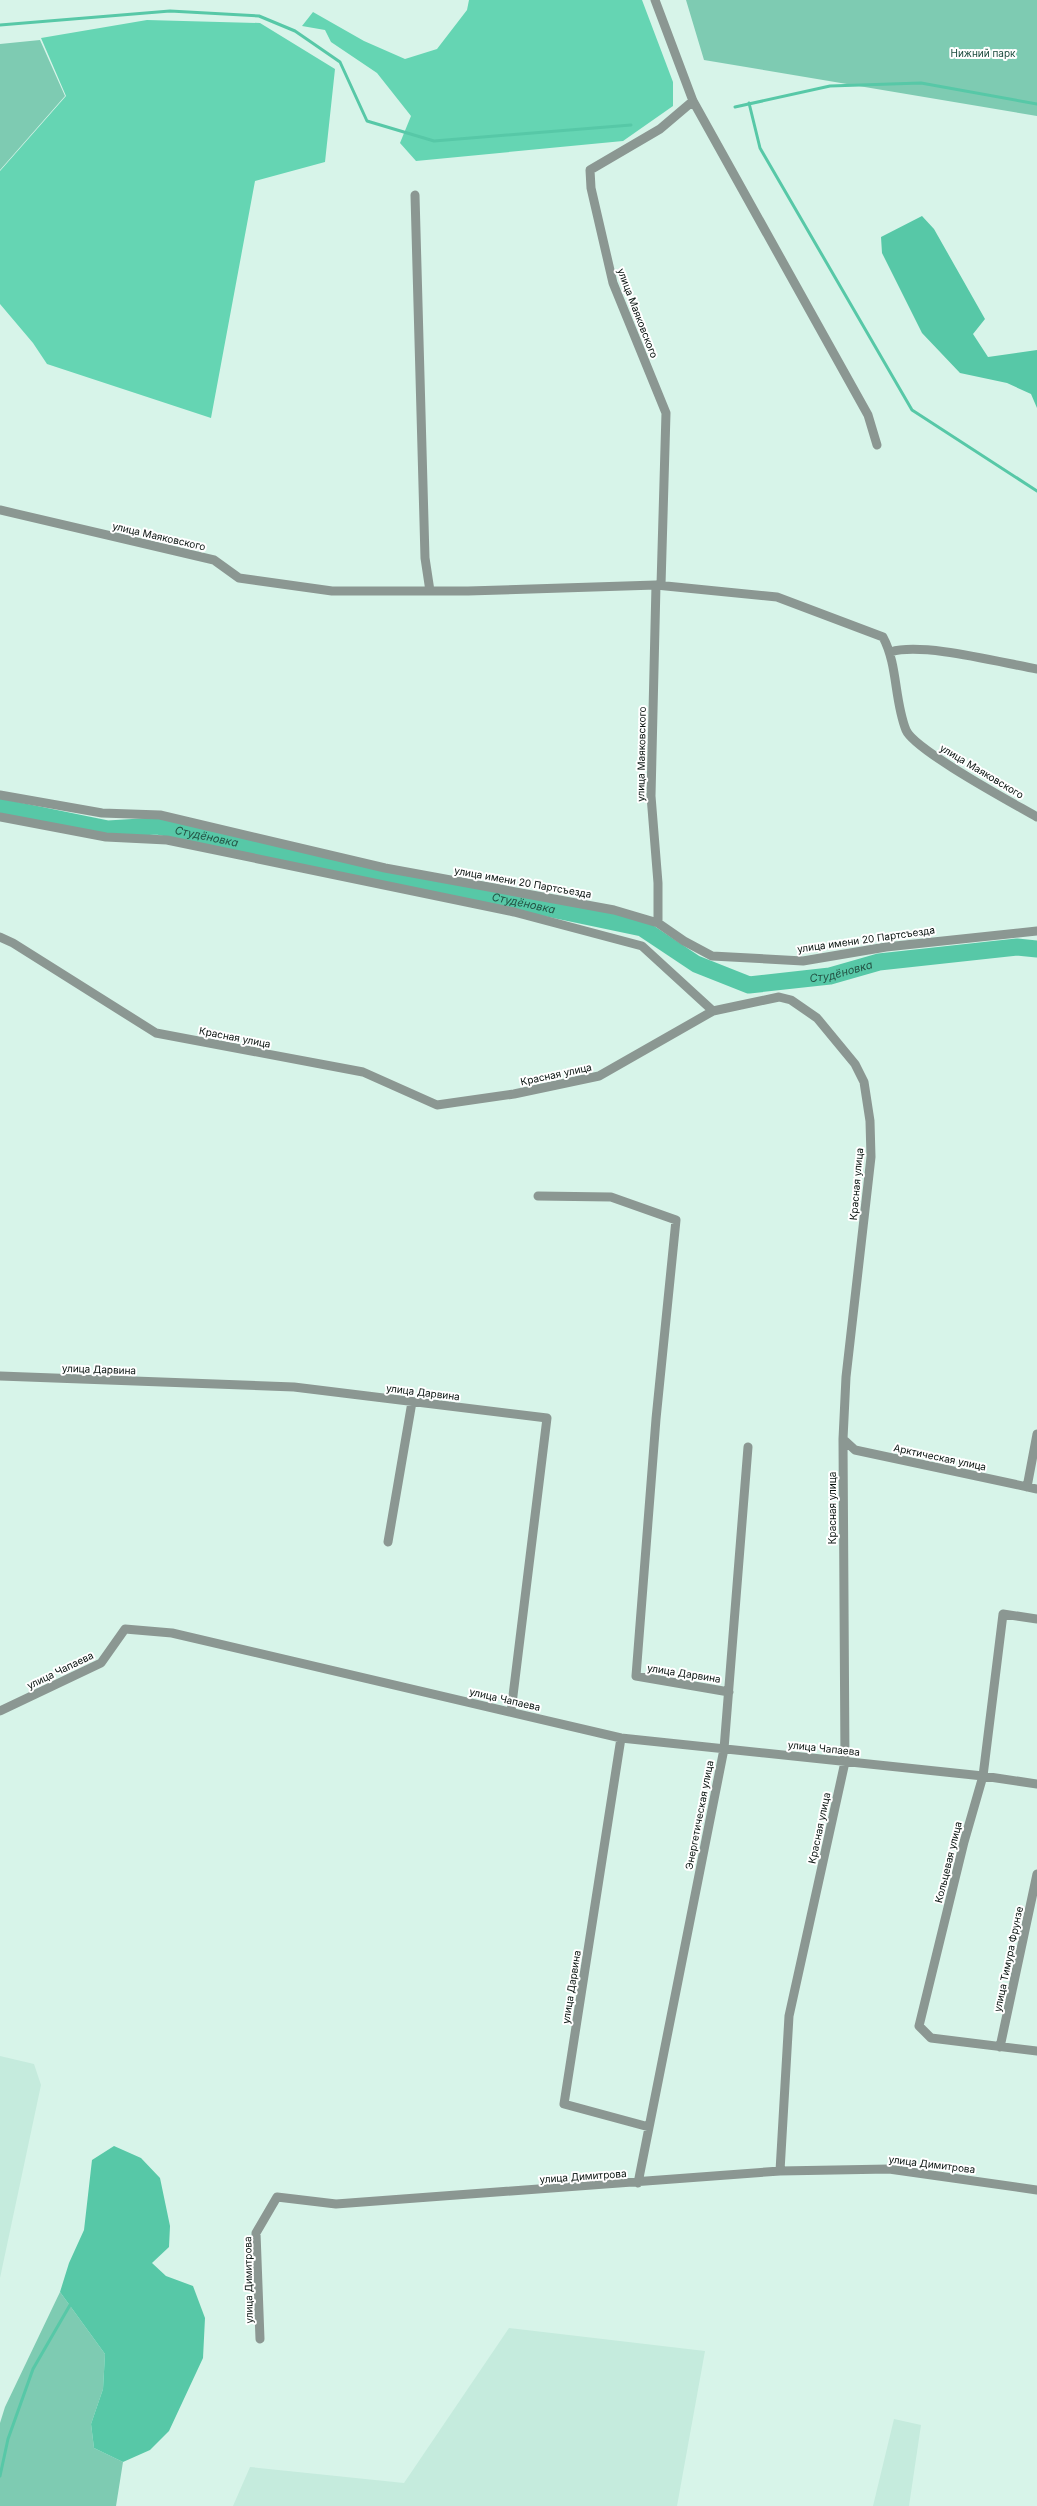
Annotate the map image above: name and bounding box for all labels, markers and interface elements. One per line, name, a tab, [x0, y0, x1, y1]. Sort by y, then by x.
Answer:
park label: Нижний парк	[950, 47, 1016, 59]
street label: улица Маяковского	[615, 266, 661, 360]
street label: улица Маяковского	[111, 519, 207, 553]
street label: улица Маяковского	[634, 706, 648, 802]
street label: улица Маяковского	[938, 741, 1026, 801]
water label: Студёновка	[174, 823, 240, 850]
street label: улица имени 20 Партсъезда	[454, 864, 592, 900]
water label: Студёновка	[491, 890, 557, 917]
street label: улица имени 20 Партсъезда	[796, 923, 936, 955]
water label: Студёновка	[809, 957, 874, 985]
street label: Красная улица	[198, 1024, 272, 1050]
street label: Красная улица	[519, 1061, 593, 1087]
street label: Красная улица	[847, 1147, 865, 1221]
street label: улица Дарвина	[62, 1362, 136, 1376]
street label: улица Дарвина	[385, 1382, 461, 1402]
street label: Арктическая улица	[893, 1441, 987, 1473]
street label: Красная улица	[826, 1472, 838, 1544]
street label: улица Чапаева	[25, 1649, 95, 1691]
street label: улица Дарвина	[646, 1661, 722, 1685]
street label: улица Чапаева	[468, 1685, 542, 1713]
street label: улица Чапаева	[787, 1738, 861, 1758]
street label: Энергетическая улица	[683, 1759, 715, 1871]
street label: Красная улица	[806, 1791, 832, 1865]
street label: Кольцевая улица	[932, 1820, 964, 1904]
street label: улица Тимура Фрунзе	[991, 1905, 1025, 2013]
street label: улица Дарвина	[559, 1949, 583, 2025]
street label: улица Димитрова	[888, 2153, 976, 2175]
street label: улица Димитрова	[539, 2167, 627, 2185]
street label: улица Димитрова	[241, 2236, 255, 2324]

